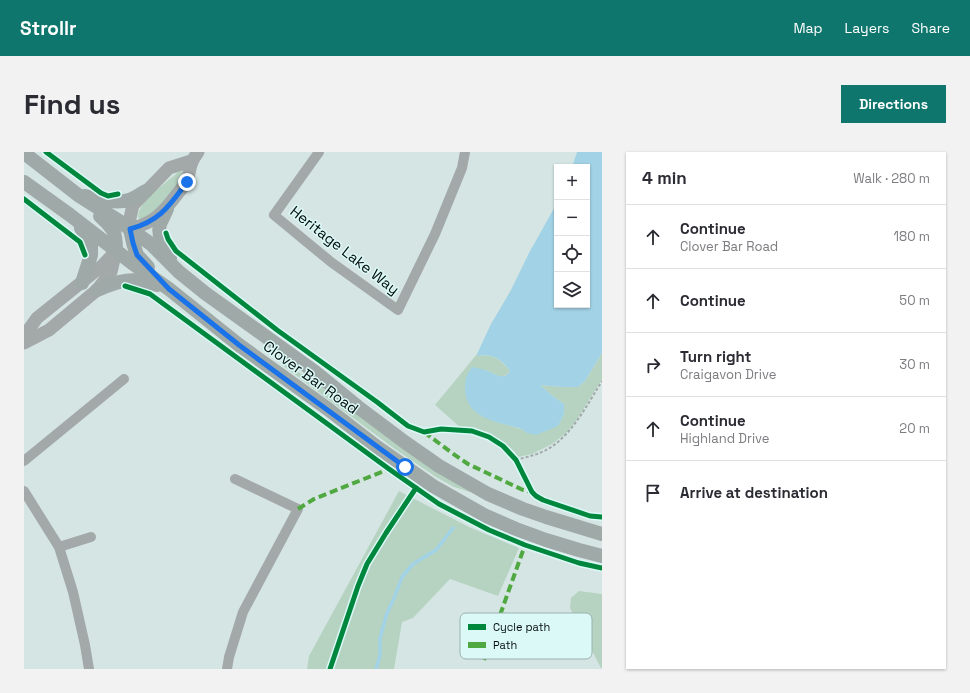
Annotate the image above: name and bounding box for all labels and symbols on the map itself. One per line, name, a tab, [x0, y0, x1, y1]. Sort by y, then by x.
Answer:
route end	[178, 173, 196, 191]
street label: Heritage Lake Way	[287, 201, 403, 299]
street label: Clover Bar Road	[260, 336, 362, 418]
route start	[396, 458, 414, 476]
legend	[460, 613, 592, 659]
text: Cycle path	[493, 620, 550, 634]
text: Path	[493, 638, 517, 652]

